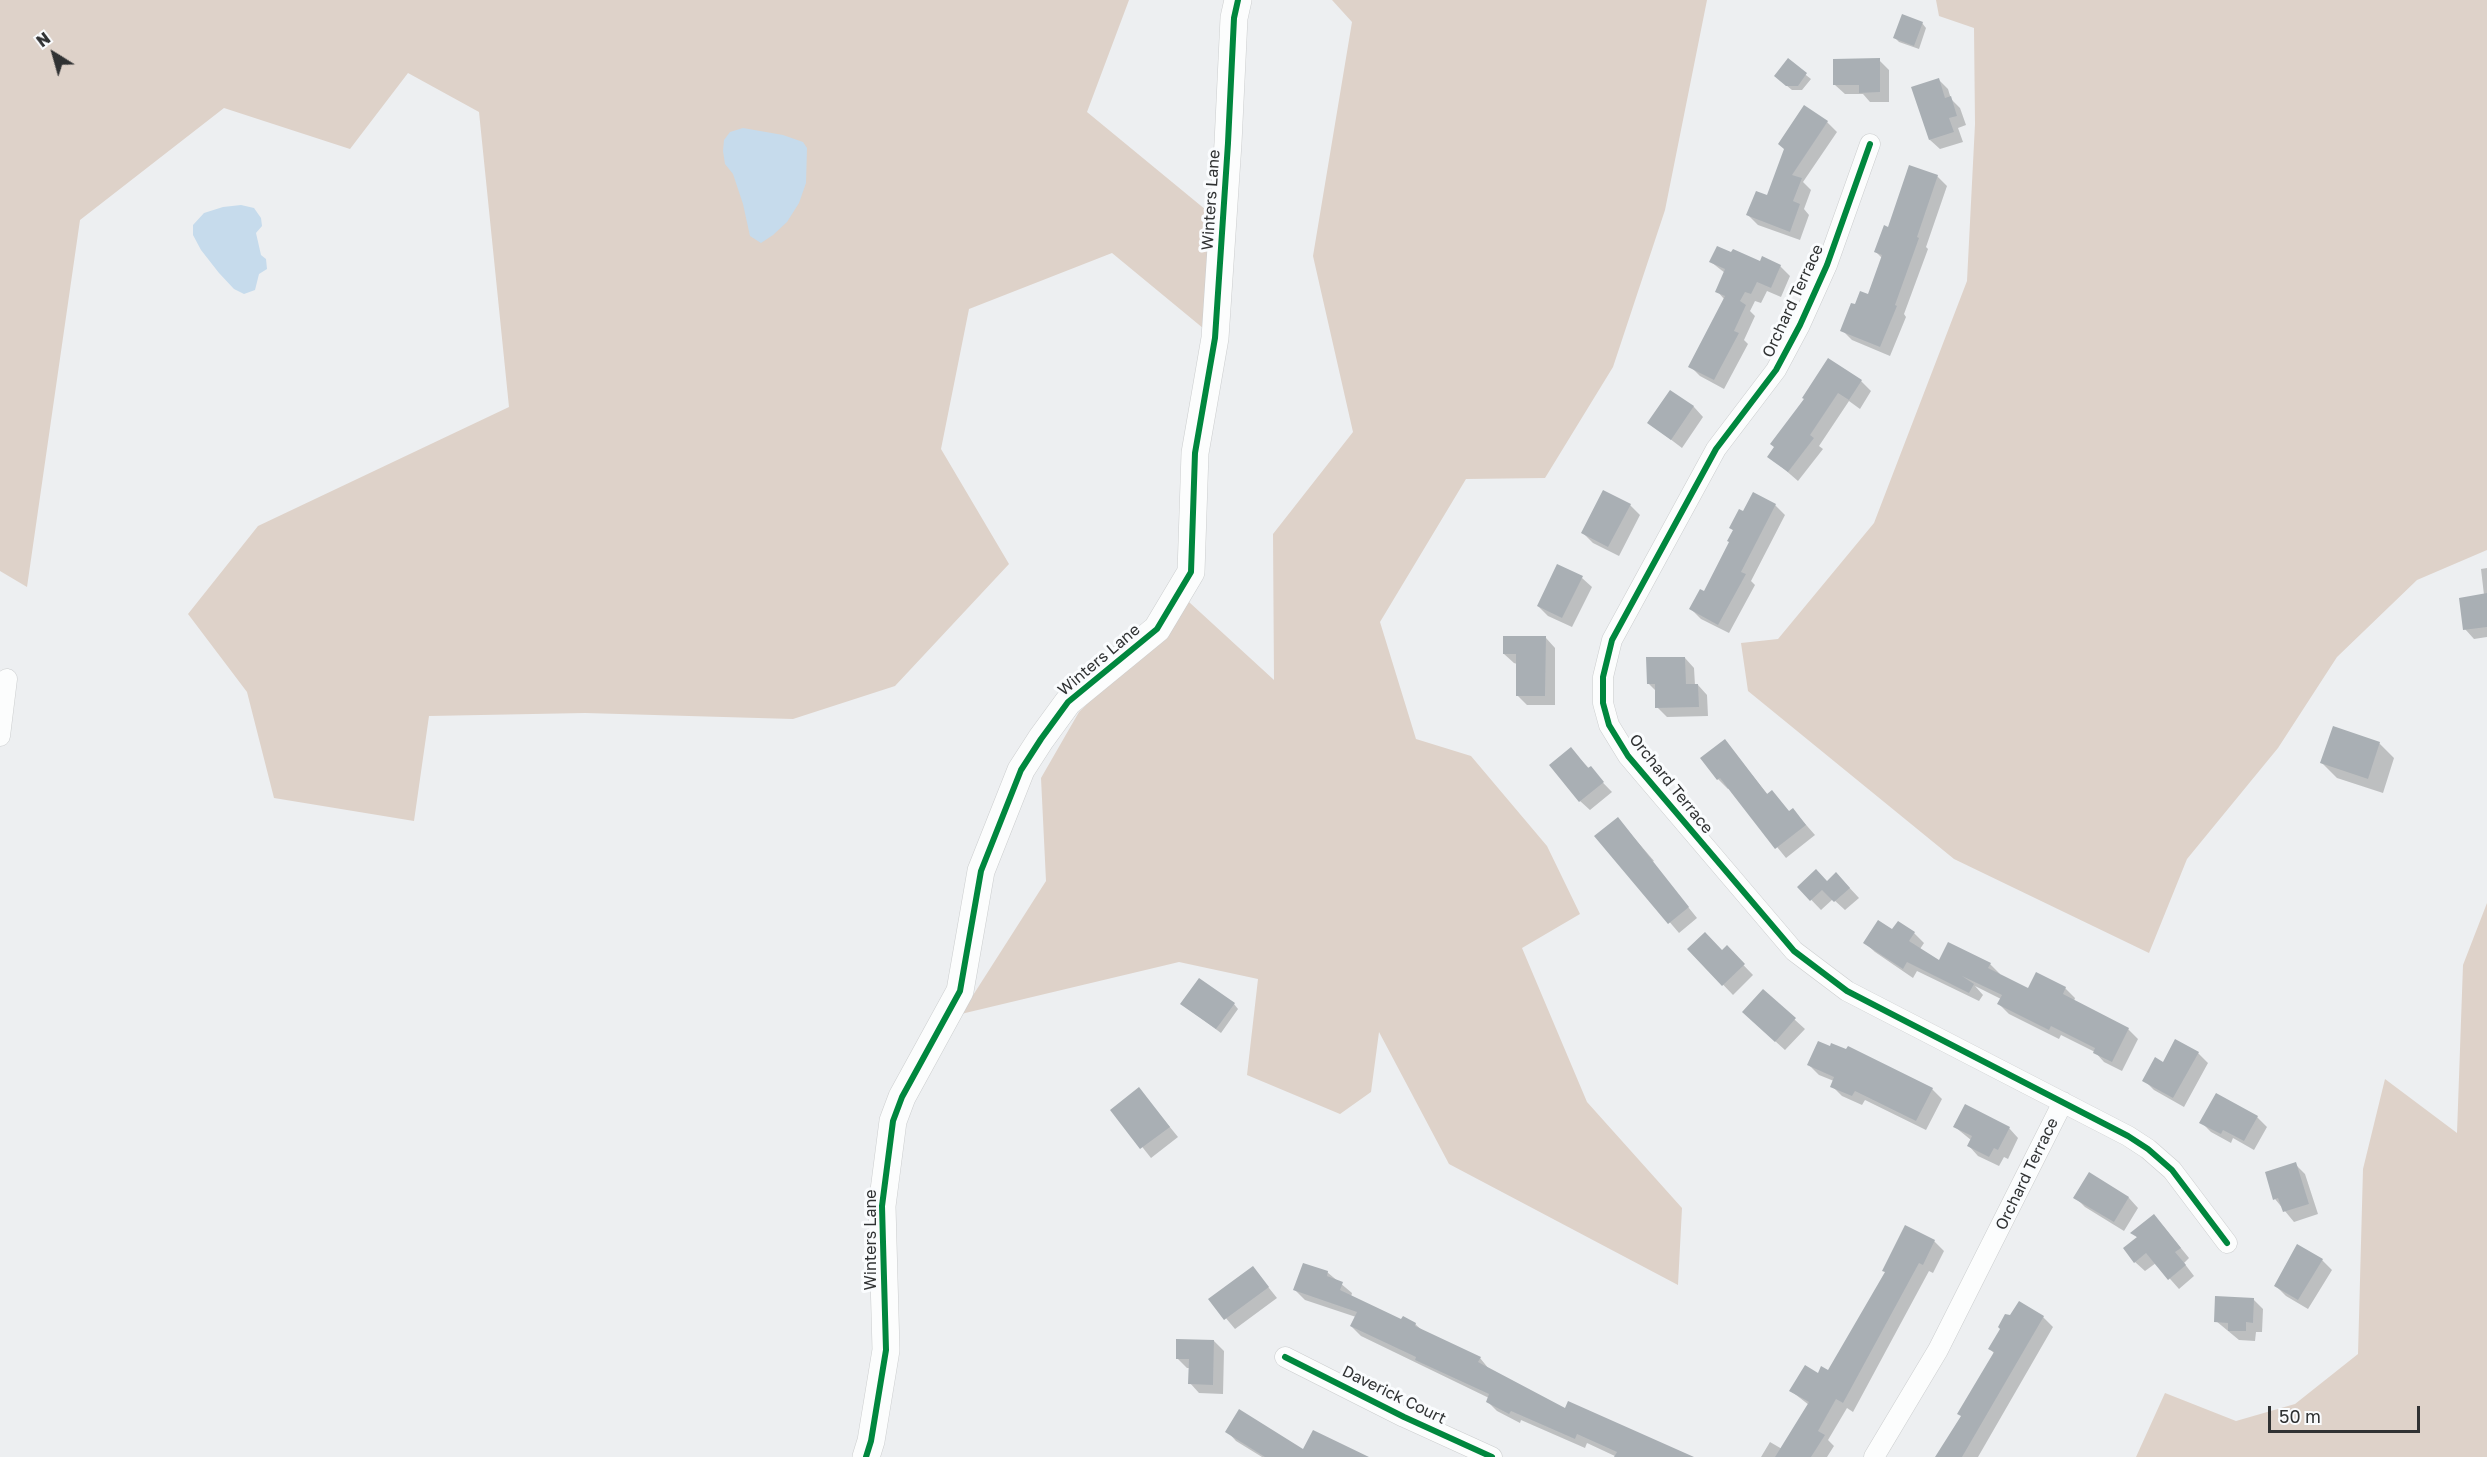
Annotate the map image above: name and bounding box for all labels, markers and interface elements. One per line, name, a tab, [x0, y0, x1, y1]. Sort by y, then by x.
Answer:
north arrow	[24, 24, 84, 84]
text: N	[32, 28, 54, 51]
street label: Winters Lane	[1198, 149, 1224, 251]
street label: Orchard Terrace	[1758, 241, 1828, 361]
street label: Winters Lane	[1054, 620, 1144, 700]
street label: Orchard Terrace	[1625, 730, 1717, 838]
street label: Orchard Terrace	[1992, 1115, 2062, 1233]
street label: Winters Lane	[861, 1189, 881, 1291]
street label: Daverick Court	[1339, 1362, 1449, 1428]
scale bar	[2271, 1394, 2422, 1432]
text: 50 m	[2279, 1405, 2321, 1427]

